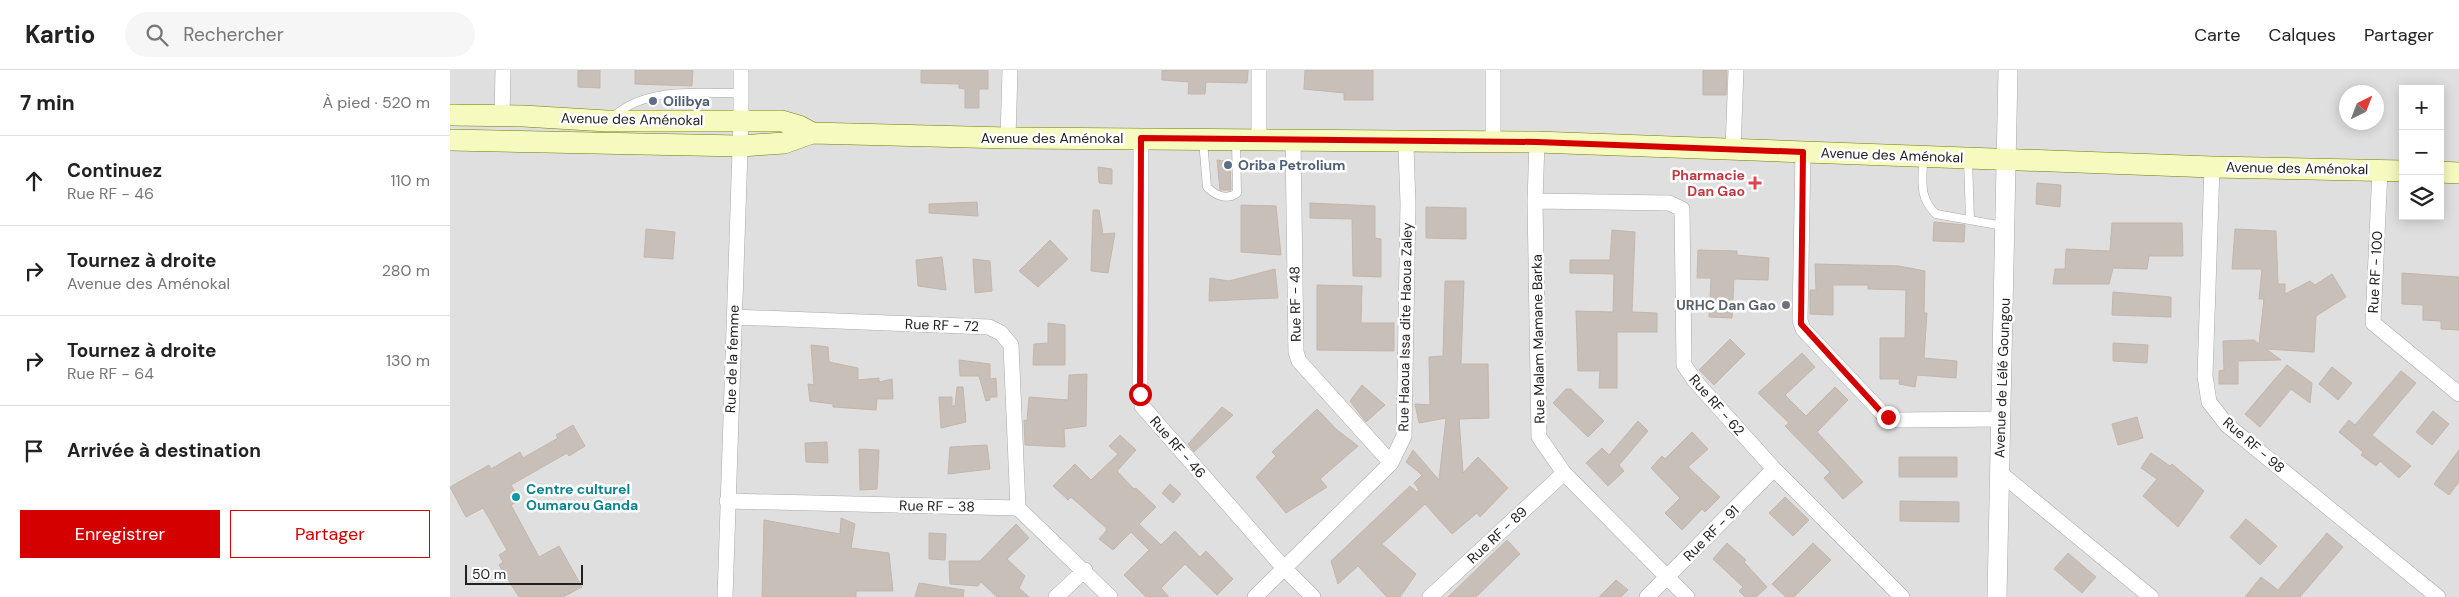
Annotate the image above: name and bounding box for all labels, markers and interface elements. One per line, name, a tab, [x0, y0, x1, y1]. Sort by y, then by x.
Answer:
search box	[125, 12, 475, 57]
text: Kartio	[25, 19, 95, 50]
icon: search	[143, 21, 171, 49]
text: Rechercher	[183, 22, 284, 47]
text: Carte	[2194, 23, 2241, 47]
text: Calques	[2269, 23, 2336, 47]
text: Partager	[2364, 23, 2434, 47]
north arrow	[2339, 85, 2384, 130]
map controls	[2399, 85, 2444, 220]
button: +	[2399, 85, 2444, 130]
text: 7 min	[20, 89, 75, 117]
text: À pied · 520 m	[322, 92, 430, 113]
place label: Oilibya	[663, 92, 710, 110]
marker: Oilibya	[647, 95, 659, 107]
street label: Avenue des Aménokal	[561, 109, 703, 129]
street label: Avenue des Aménokal	[981, 129, 1123, 147]
button: −	[2399, 130, 2444, 175]
street label: Avenue des Aménokal	[1820, 144, 1964, 166]
place label: Oriba Petrolium	[1238, 156, 1345, 174]
text: Continuez	[67, 158, 162, 183]
street label: Avenue des Aménokal	[2226, 158, 2368, 178]
marker: Oriba Petrolium	[1222, 159, 1234, 171]
place label: Pharmacie Dan Gao	[1672, 166, 1745, 200]
icon: ahead	[20, 167, 48, 195]
text: 110 m	[391, 170, 430, 191]
button: layers	[2399, 175, 2444, 220]
marker: Pharmacie Dan Gao	[1749, 177, 1761, 189]
text: Rue RF - 46	[67, 183, 154, 204]
street label: Rue Haoua Issa dite Haoua Zaley	[1394, 222, 1416, 432]
street label: Rue RF - 100	[2364, 230, 2386, 314]
text: Tournez à droite	[67, 248, 217, 273]
street label: Rue Malam Mamane Barka	[1528, 254, 1548, 424]
icon: right	[20, 257, 48, 285]
text: 280 m	[382, 260, 430, 281]
street label: Rue RF - 48	[1285, 266, 1305, 342]
text: Avenue des Aménokal	[67, 273, 230, 294]
place label: URHC Dan Gao	[1676, 296, 1776, 314]
street label: Avenue de Lélé Goungou	[1990, 298, 2014, 458]
marker: URHC Dan Gao	[1780, 299, 1792, 311]
street label: Rue de la femme	[721, 305, 743, 413]
street label: Rue RF - 72	[905, 315, 979, 335]
text: Tournez à droite	[67, 338, 217, 363]
icon: right	[20, 347, 48, 375]
text: 130 m	[386, 350, 430, 371]
text: Rue RF - 64	[67, 363, 154, 384]
street label: Rue RF - 62	[1685, 371, 1749, 439]
route start	[1129, 383, 1152, 406]
route end	[1877, 406, 1900, 429]
street label: Rue RF - 46	[1146, 412, 1210, 482]
street label: Rue RF - 98	[2219, 413, 2289, 477]
icon: arrive	[20, 437, 48, 465]
text: Arrivée à destination	[67, 438, 261, 463]
place label: Centre culturel Oumarou Ganda	[526, 480, 638, 514]
marker: Centre culturel Oumarou Ganda	[510, 491, 522, 503]
street label: Rue RF - 38	[899, 496, 975, 516]
street label: Rue RF - 91	[1679, 501, 1743, 565]
street label: Rue RF - 89	[1463, 502, 1531, 567]
button: Enregistrer	[20, 510, 220, 558]
button: Partager	[230, 510, 430, 558]
scale bar	[465, 562, 582, 585]
text: 50 m	[472, 565, 506, 583]

